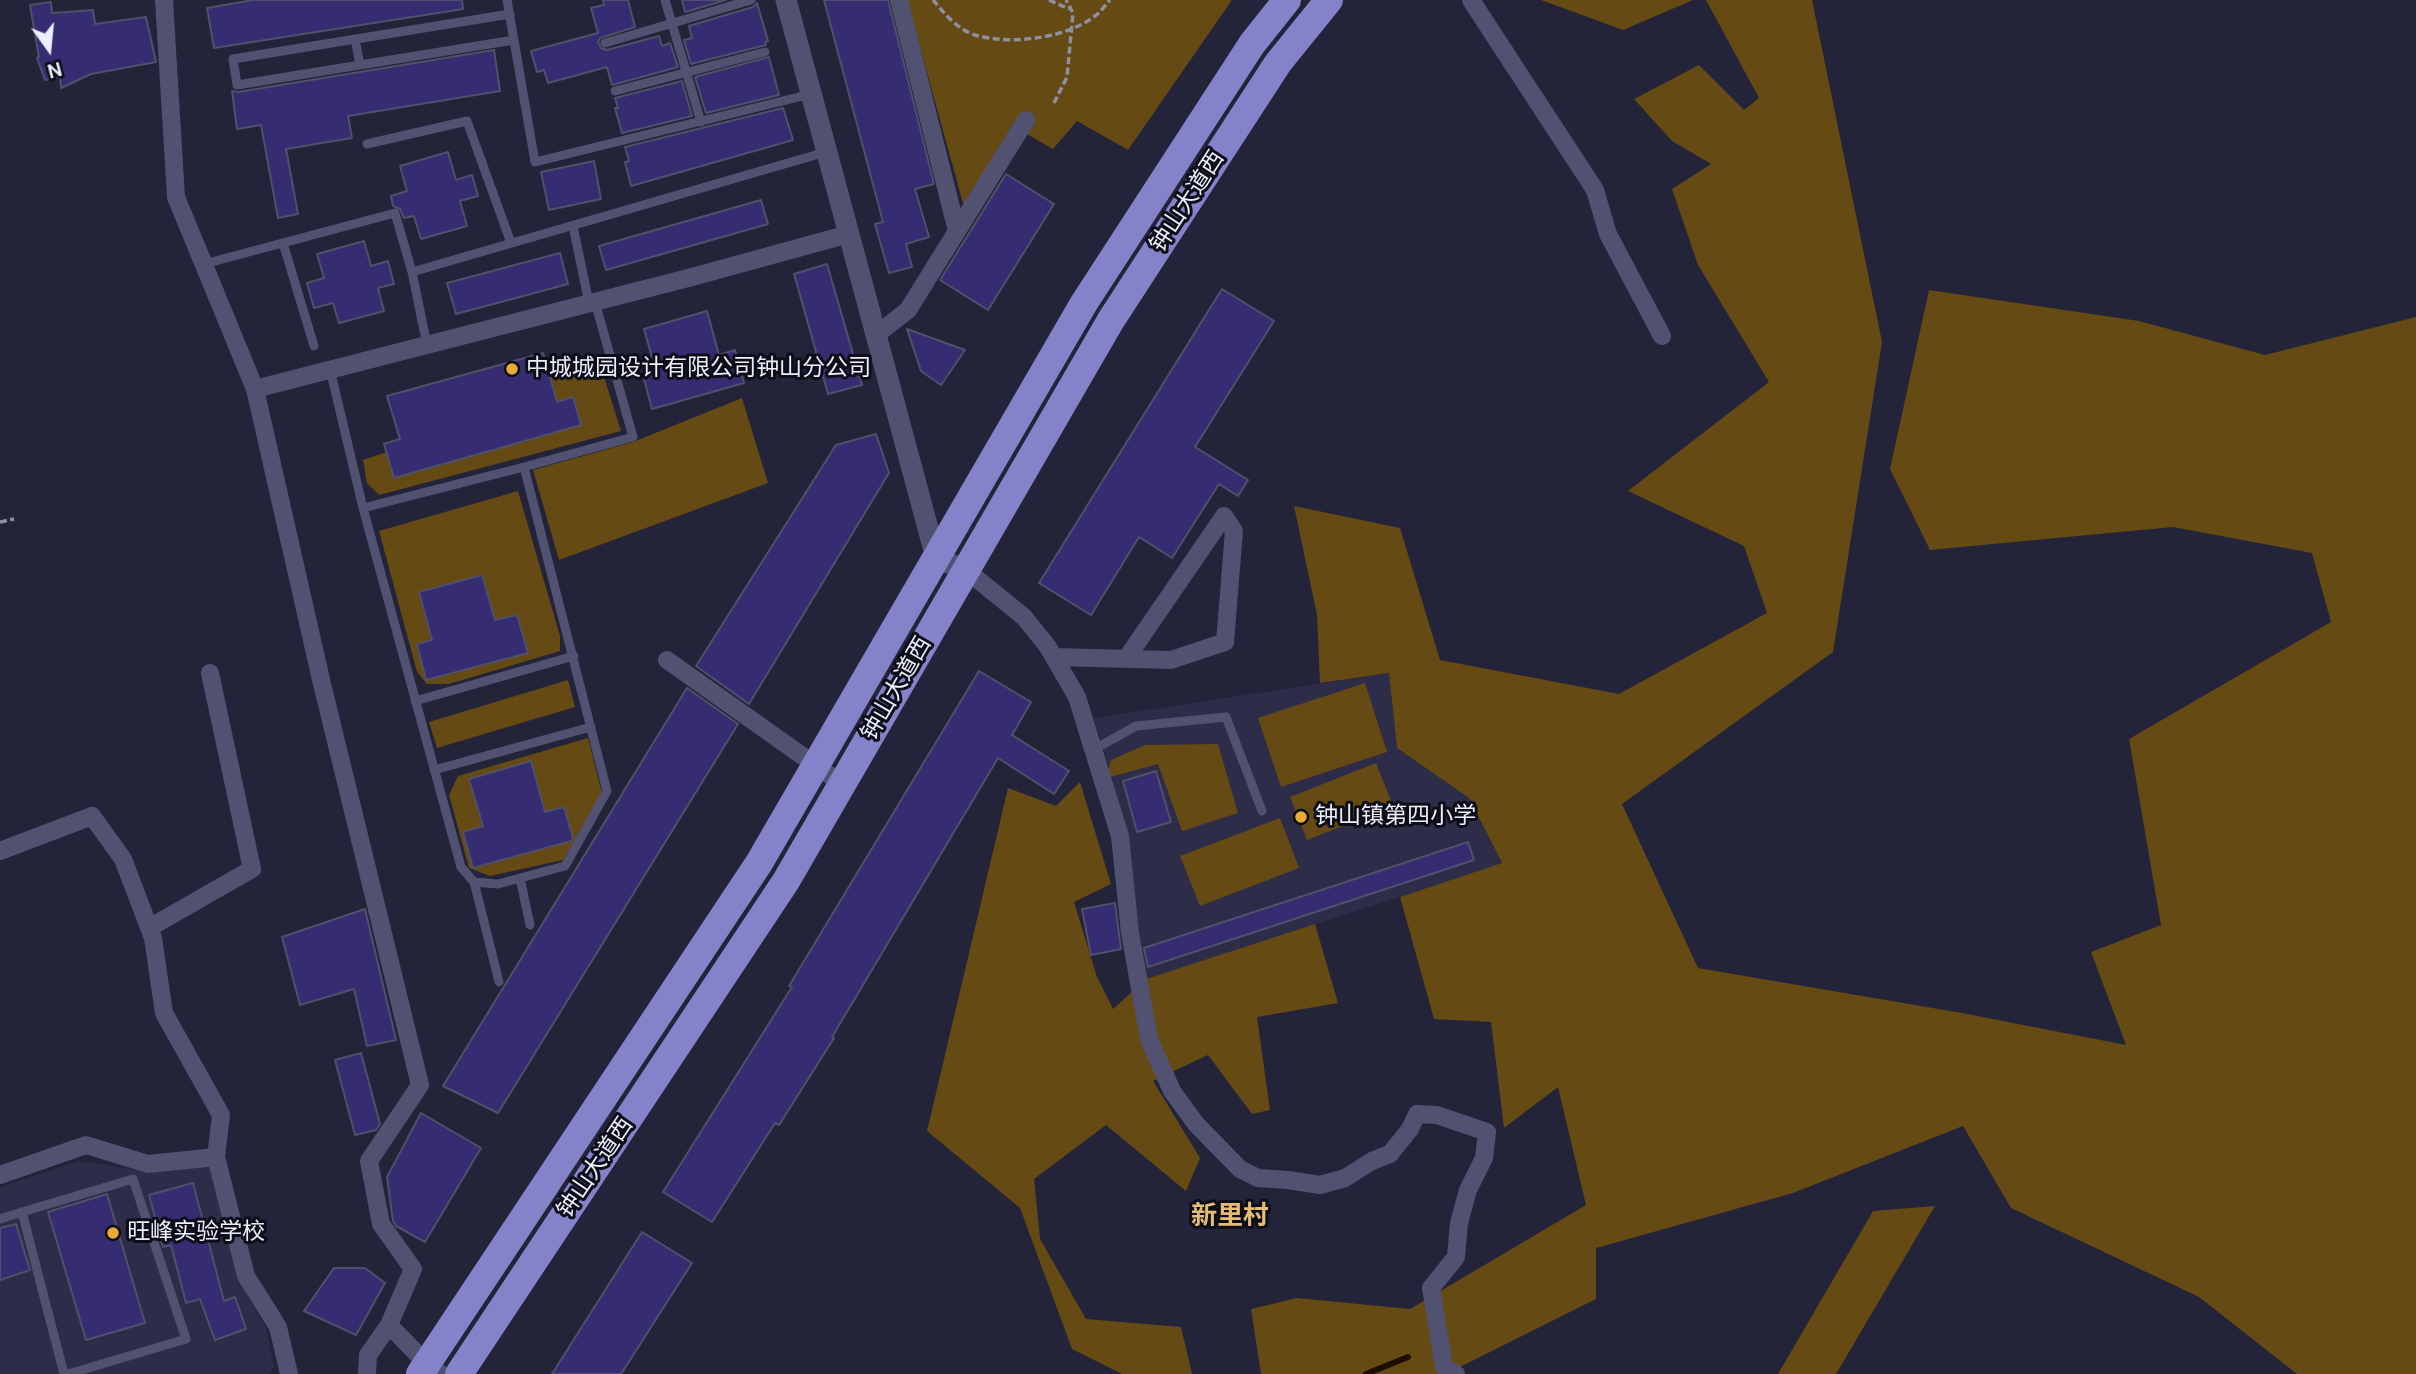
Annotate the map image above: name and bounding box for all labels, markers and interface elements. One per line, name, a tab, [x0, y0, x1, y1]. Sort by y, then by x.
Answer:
north arrow	[14, 14, 84, 84]
text: N	[45, 56, 65, 84]
street label: 钟山大道西	[1145, 146, 1231, 258]
place label: 中城城园设计有限公司钟山分公司	[526, 355, 871, 383]
marker: 中城城园设计有限公司钟山分公司	[504, 361, 520, 377]
street label: 钟山大道西	[856, 632, 938, 746]
place label: 钟山镇第四小学	[1315, 803, 1476, 831]
marker: 钟山镇第四小学	[1293, 809, 1309, 825]
street label: 钟山大道西	[552, 1113, 640, 1223]
district label: 新里村	[1191, 1201, 1269, 1233]
place label: 旺峰实验学校	[127, 1219, 265, 1247]
marker: 旺峰实验学校	[105, 1225, 121, 1241]

